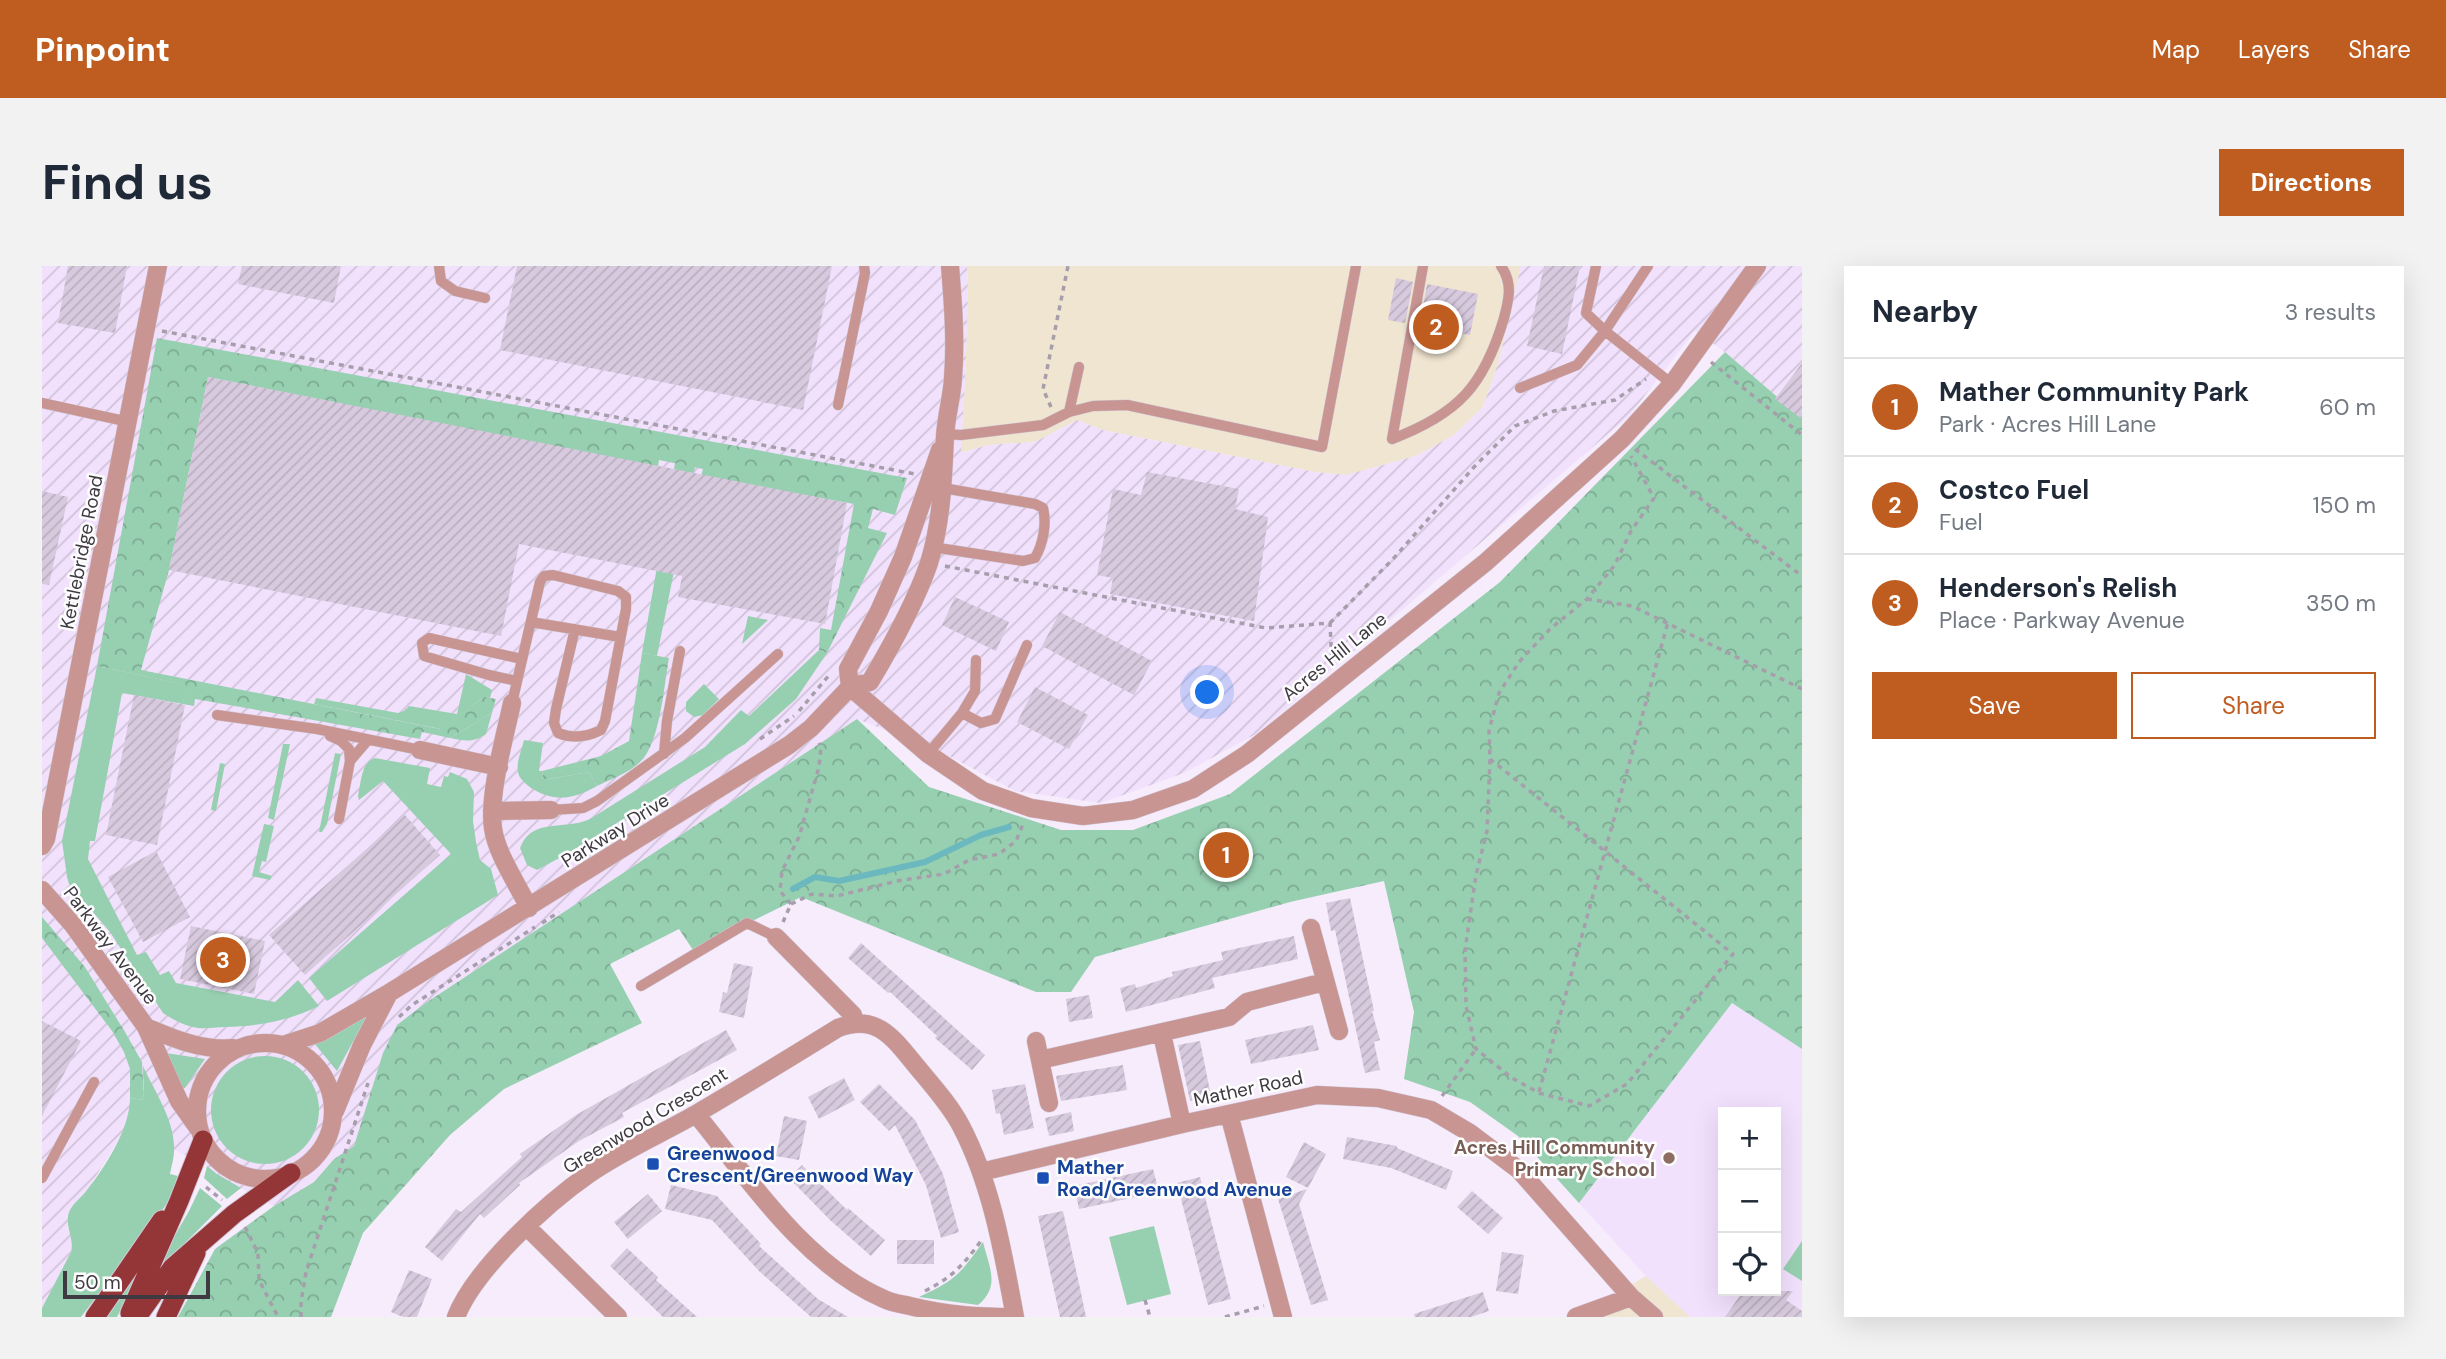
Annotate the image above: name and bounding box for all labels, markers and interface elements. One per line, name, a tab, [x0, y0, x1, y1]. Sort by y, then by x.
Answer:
text: Pinpoint	[35, 28, 170, 71]
text: Map	[2152, 34, 2200, 65]
text: Layers	[2238, 34, 2310, 65]
text: Share	[2348, 34, 2411, 65]
button: Directions	[2219, 149, 2404, 216]
text: Find us	[42, 150, 213, 214]
text: Nearby	[1872, 292, 1978, 331]
text: 3 results	[2285, 297, 2376, 327]
pin: 2	[1413, 301, 1459, 353]
text: Mather Community Park	[1939, 375, 2249, 409]
text: 1	[1891, 392, 1899, 422]
text: 60 m	[2319, 392, 2376, 422]
text: Park · Acres Hill Lane	[1939, 409, 2156, 439]
street label: Kettlebridge Road	[54, 473, 109, 631]
text: Costco Fuel	[1939, 473, 2089, 507]
text: 2	[1888, 490, 1902, 520]
text: 150 m	[2312, 490, 2376, 520]
text: Fuel	[1939, 507, 1983, 537]
text: Henderson's Relish	[1939, 571, 2177, 605]
text: 3	[1888, 588, 1902, 618]
text: 350 m	[2306, 588, 2376, 618]
text: Place · Parkway Avenue	[1939, 605, 2185, 635]
street label: Acres Hill Lane	[1277, 606, 1392, 706]
button: Save	[1872, 672, 2117, 739]
button: Share	[2131, 672, 2376, 739]
your location	[1190, 675, 1224, 709]
street label: Parkway Drive	[557, 787, 674, 873]
pin: 1	[1203, 829, 1249, 881]
street label: Parkway Avenue	[58, 881, 163, 1009]
pin: 3	[200, 934, 246, 986]
street label: Greenwood Crescent	[558, 1061, 732, 1180]
street label: Mather Road	[1191, 1065, 1305, 1112]
map controls	[1718, 1107, 1781, 1296]
button: +	[1718, 1107, 1781, 1170]
place label: Acres Hill Community Primary School	[1454, 1135, 1656, 1182]
place label: Greenwood Crescent/Greenwood Way	[667, 1141, 914, 1188]
marker: Acres Hill Community Primary School	[1661, 1150, 1677, 1166]
place label: Mather Road/Greenwood Avenue	[1057, 1155, 1292, 1202]
marker: Greenwood Crescent/Greenwood Way	[645, 1156, 661, 1172]
marker: Mather Road/Greenwood Avenue	[1035, 1170, 1051, 1186]
button: −	[1718, 1170, 1781, 1233]
button: locate	[1718, 1233, 1781, 1296]
scale bar	[63, 1268, 210, 1300]
text: 50 m	[74, 1270, 121, 1295]

